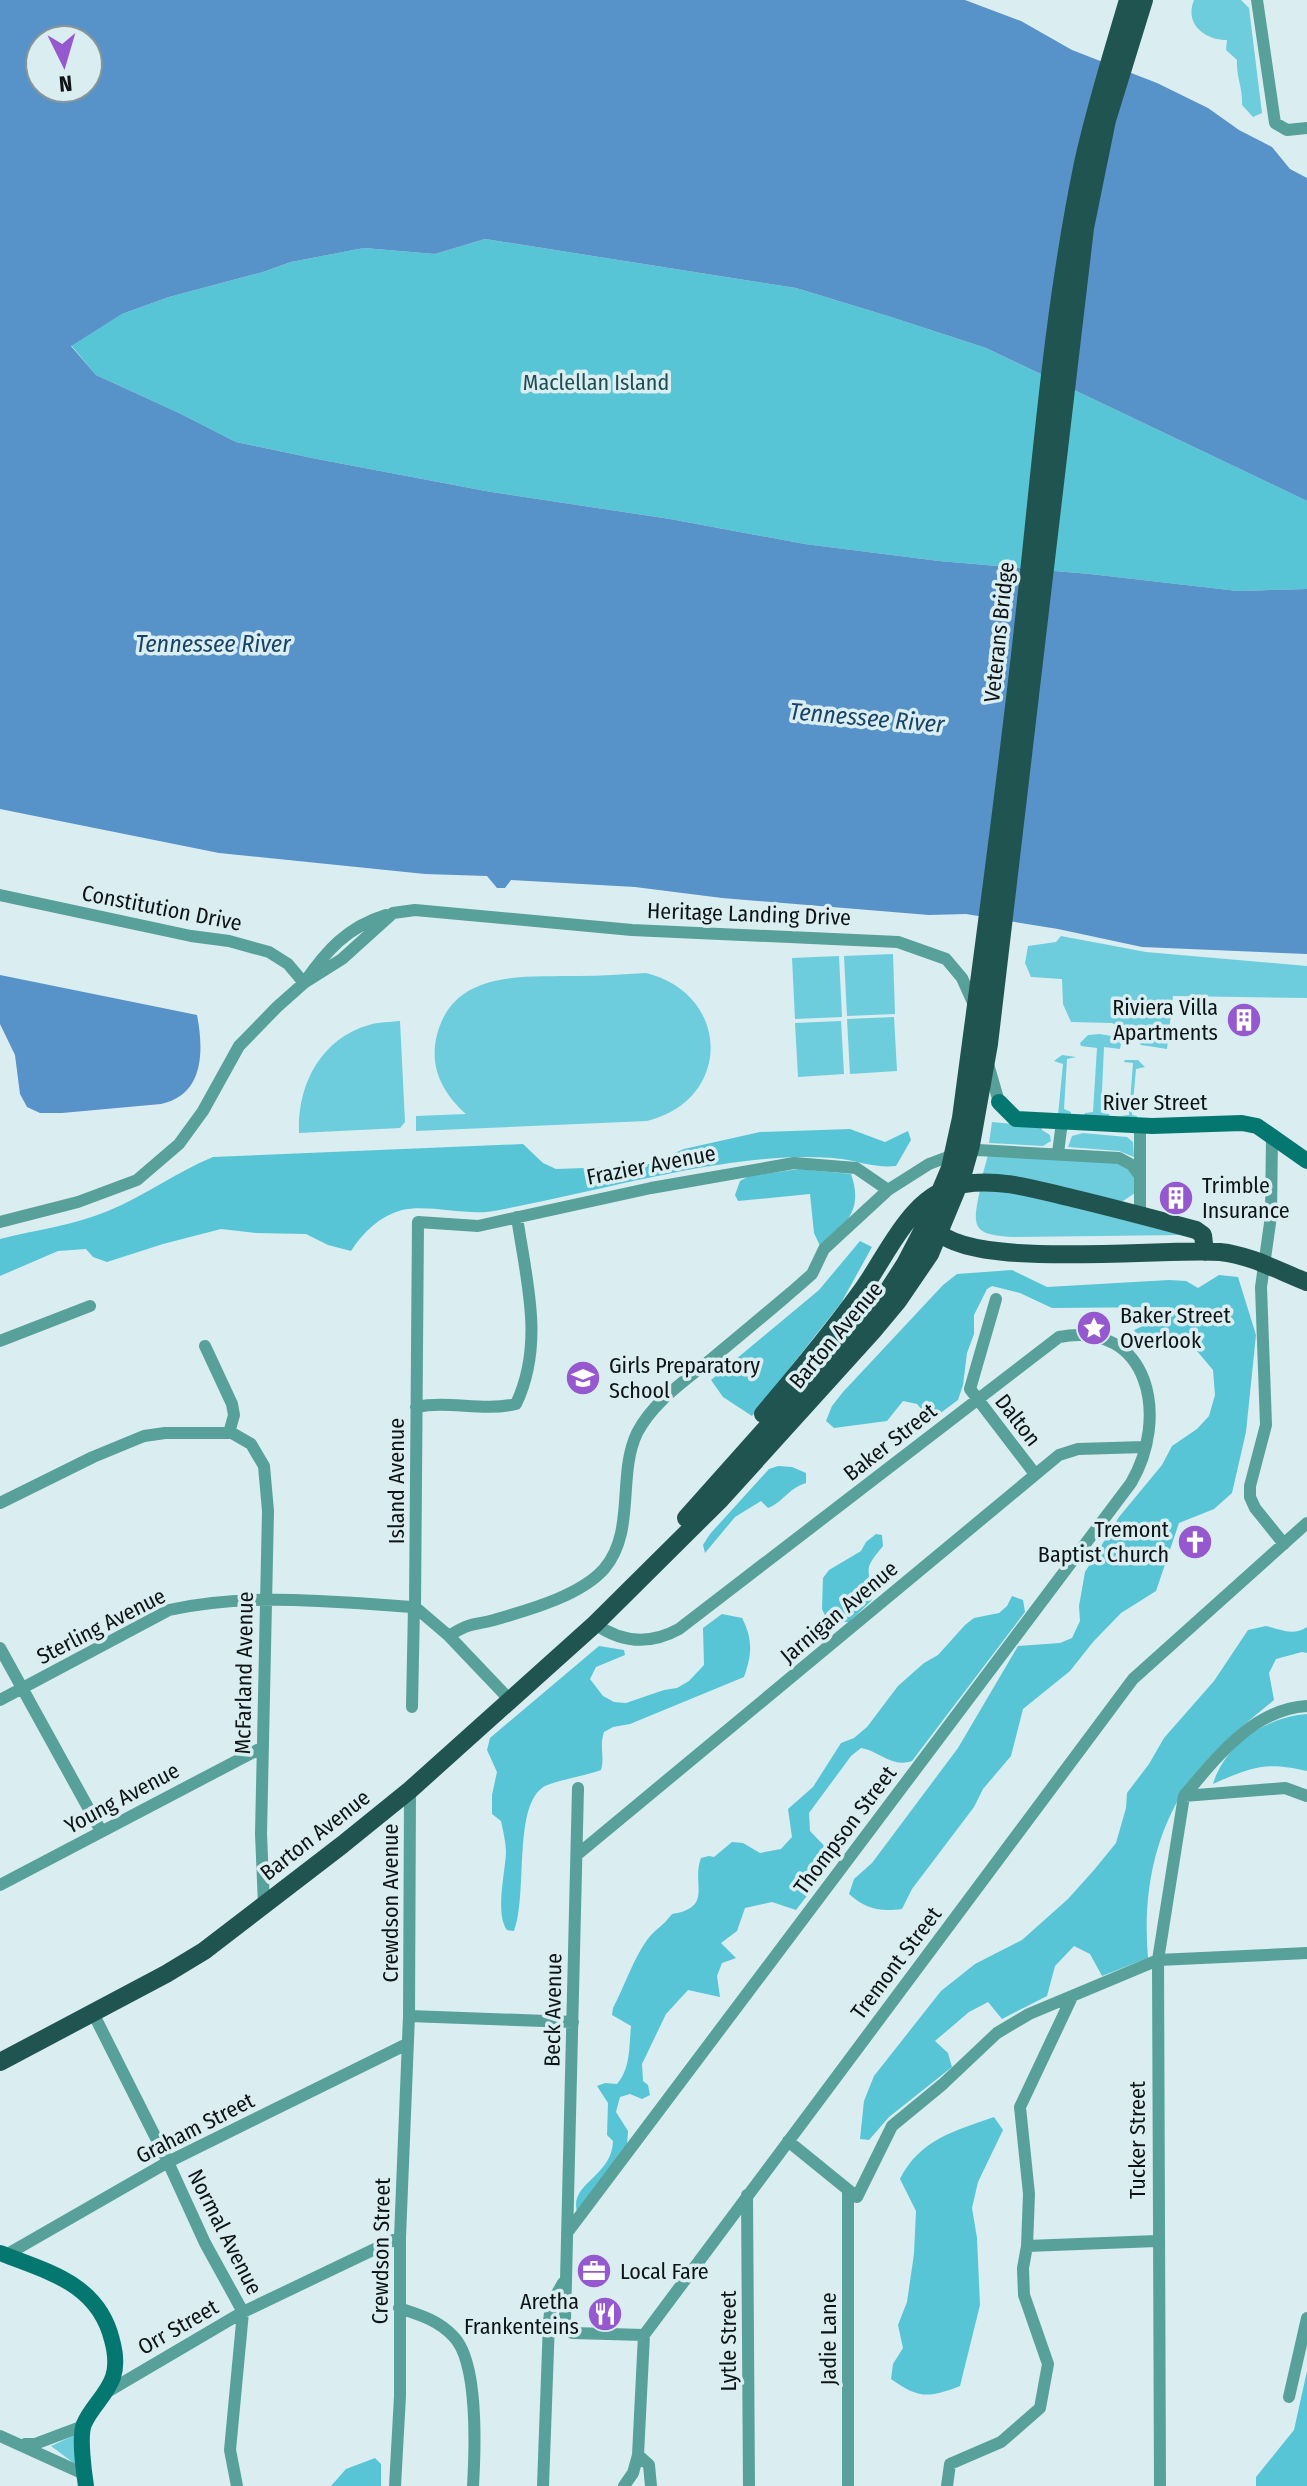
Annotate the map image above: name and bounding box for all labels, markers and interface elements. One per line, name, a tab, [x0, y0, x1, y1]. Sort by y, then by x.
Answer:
north arrow	[24, 24, 104, 104]
text: N	[58, 69, 73, 97]
park label: Maclellan Island	[523, 369, 669, 396]
street label: Veterans Bridge	[978, 560, 1020, 704]
water label: Tennessee River	[135, 630, 291, 658]
water label: Tennessee River	[789, 697, 946, 739]
street label: Constitution Drive	[80, 879, 244, 937]
street label: Heritage Landing Drive	[647, 897, 851, 931]
place label: Riviera Villa Apartments	[1112, 994, 1218, 1046]
building icon: Riviera Villa Apartments	[1225, 1001, 1263, 1039]
street label: River Street	[1102, 1089, 1208, 1116]
street label: Frazier Avenue	[584, 1139, 718, 1191]
place label: Trimble Insurance	[1202, 1172, 1290, 1224]
building icon: Trimble Insurance	[1157, 1179, 1195, 1217]
street label: Barton Avenue	[783, 1276, 889, 1394]
place label: Baker Street Overlook	[1120, 1302, 1231, 1354]
place icon: Baker Street Overlook	[1075, 1309, 1113, 1347]
place label: Girls Preparatory School	[609, 1352, 760, 1404]
school or university icon: Girls Preparatory School	[564, 1359, 602, 1397]
street label: Dalton	[989, 1388, 1047, 1452]
street label: Baker Street	[838, 1397, 943, 1487]
street label: Island Avenue	[383, 1418, 410, 1544]
place label: Tremont Baptist Church	[1038, 1516, 1170, 1568]
church icon: Tremont Baptist Church	[1176, 1523, 1214, 1561]
street label: Jarnigan Avenue	[775, 1555, 903, 1669]
street label: Sterling Avenue	[32, 1582, 170, 1670]
street label: McFarland Avenue	[229, 1591, 259, 1755]
street label: Young Avenue	[60, 1757, 184, 1839]
street label: Thompson Street	[788, 1760, 903, 1900]
street label: Barton Avenue	[255, 1784, 375, 1886]
street label: Crewdson Avenue	[377, 1824, 404, 1982]
street label: Tremont Street	[845, 1901, 948, 2025]
street label: Beck Avenue	[539, 1953, 567, 2067]
street label: Tucker Street	[1124, 2080, 1151, 2199]
street label: Graham Street	[131, 2086, 259, 2169]
street label: Normal Avenue	[182, 2165, 268, 2299]
street label: Crewdson Street	[366, 2177, 396, 2325]
office icon: Local Fare	[575, 2252, 613, 2290]
place label: Local Fare	[620, 2258, 709, 2285]
place label: Aretha Frankenteins	[464, 2288, 579, 2340]
street label: Lytle Street	[715, 2290, 742, 2391]
street label: Orr Street	[133, 2293, 224, 2361]
street label: Jadie Lane	[815, 2293, 842, 2386]
restaurant icon: Aretha Frankenteins	[586, 2295, 624, 2333]

